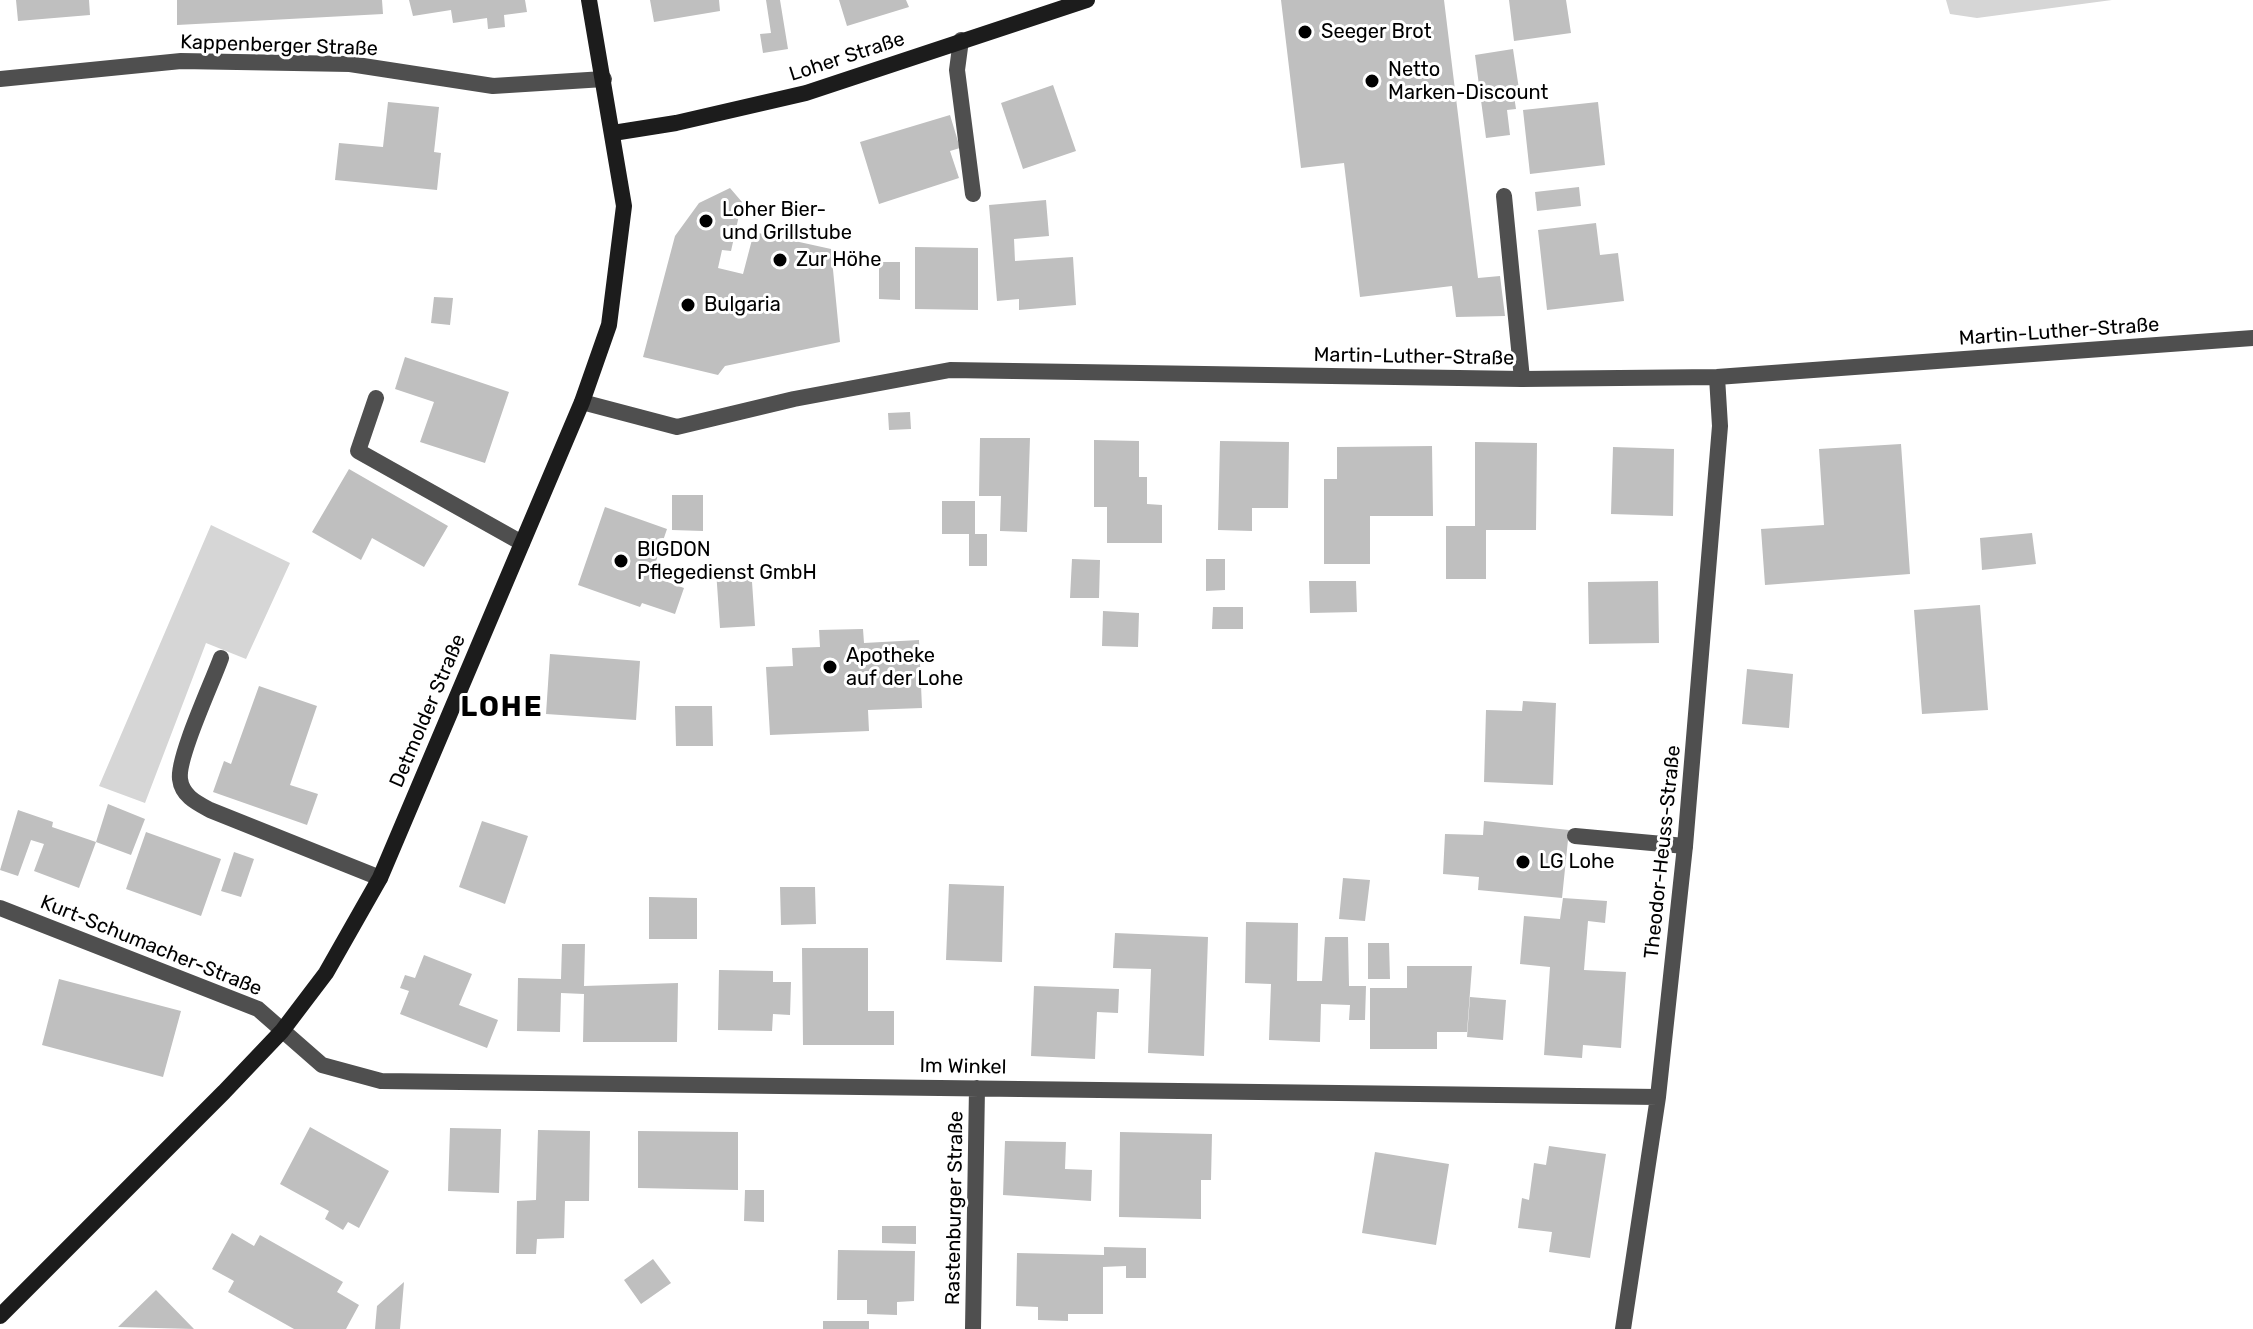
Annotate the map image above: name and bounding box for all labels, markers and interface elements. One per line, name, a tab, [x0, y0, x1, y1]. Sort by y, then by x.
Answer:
place label: Seeger Brot	[1321, 20, 1431, 44]
marker: Seeger Brot	[1296, 23, 1314, 41]
street label: Loher Straße	[786, 27, 908, 87]
street label: Kappenberger Straße	[180, 31, 378, 61]
place label: Netto Marken-Discount	[1388, 58, 1548, 105]
marker: Netto Marken-Discount	[1363, 72, 1381, 90]
place label: Loher Bier- und Grillstube	[722, 198, 852, 245]
marker: Loher Bier- und Grillstube	[697, 212, 715, 230]
place label: Zur Höhe	[796, 248, 881, 272]
marker: Zur Höhe	[771, 251, 789, 269]
place label: Bulgaria	[704, 293, 781, 317]
marker: Bulgaria	[679, 296, 697, 314]
street label: Martin-Luther-Straße	[1958, 313, 2160, 351]
street label: Martin-Luther-Straße	[1313, 343, 1515, 371]
place label: BIGDON Pflegedienst GmbH	[637, 538, 817, 585]
marker: BIGDON Pflegedienst GmbH	[612, 552, 630, 570]
street label: Detmolder Straße	[385, 631, 471, 791]
place label: Apotheke auf der Lohe	[846, 644, 963, 691]
marker: Apotheke auf der Lohe	[821, 658, 839, 676]
district label: LOHE	[460, 691, 544, 725]
street label: Theodor-Heuss-Straße	[1640, 744, 1686, 960]
place label: LG Lohe	[1539, 850, 1614, 874]
marker: LG Lohe	[1514, 853, 1532, 871]
street label: Kurt-Schumacher-Straße	[37, 890, 265, 1002]
street label: Im Winkel	[919, 1054, 1007, 1080]
street label: Rastenburger Straße	[941, 1111, 969, 1305]

